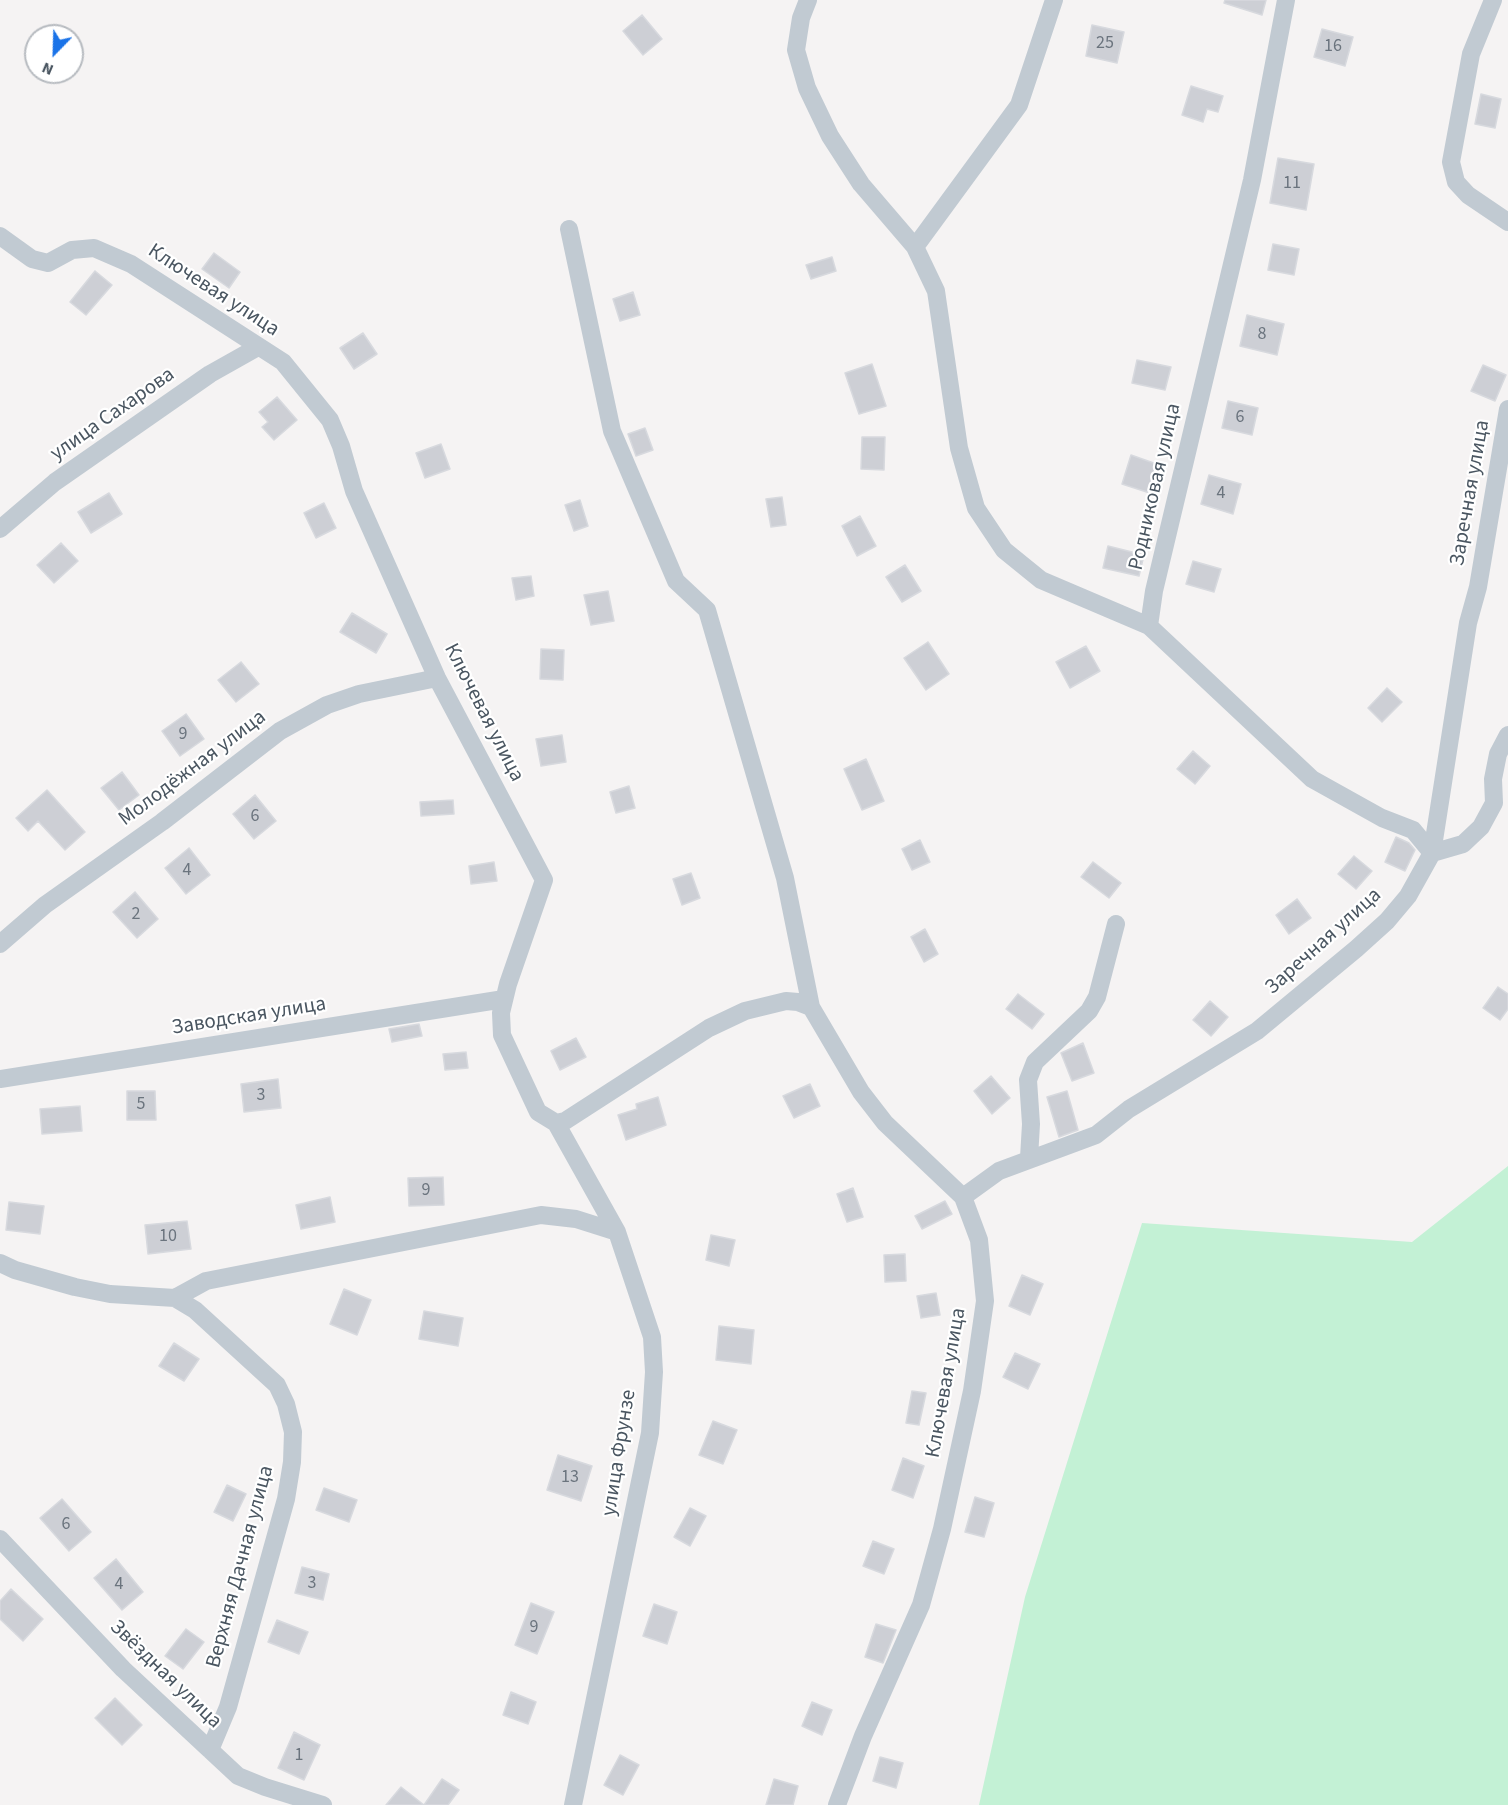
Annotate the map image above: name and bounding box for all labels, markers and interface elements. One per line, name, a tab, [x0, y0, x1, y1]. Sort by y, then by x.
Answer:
north arrow	[24, 24, 84, 84]
house number: 25	[1096, 33, 1114, 55]
house number: 16	[1324, 36, 1342, 58]
text: N	[39, 57, 57, 81]
house number: 11	[1283, 173, 1301, 195]
street label: Ключевая улица	[143, 239, 283, 343]
house number: 8	[1258, 324, 1266, 346]
street label: улица Сахарова	[46, 363, 180, 467]
street label: Родниковая улица	[1125, 401, 1187, 573]
house number: 6	[1236, 407, 1244, 429]
street label: Заречная улица	[1446, 418, 1496, 568]
house number: 4	[1217, 483, 1225, 505]
street label: Ключевая улица	[437, 640, 529, 786]
street label: Молодёжная улица	[114, 705, 272, 833]
house number: 9	[179, 724, 187, 746]
house number: 6	[251, 806, 259, 828]
house number: 4	[183, 860, 191, 882]
street label: Заречная улица	[1261, 883, 1387, 1001]
house number: 2	[132, 904, 140, 926]
street label: Заводская улица	[170, 992, 328, 1042]
house number: 3	[257, 1085, 265, 1107]
house number: 5	[137, 1094, 145, 1116]
house number: 9	[422, 1180, 430, 1202]
house number: 10	[159, 1226, 177, 1248]
street label: Ключевая улица	[921, 1306, 973, 1460]
street label: улица Фрунзе	[598, 1388, 642, 1518]
street label: Верхняя Дачная улица	[202, 1463, 280, 1671]
house number: 13	[561, 1467, 579, 1489]
house number: 6	[62, 1514, 70, 1536]
house number: 3	[308, 1573, 316, 1595]
house number: 4	[115, 1574, 123, 1596]
street label: Звёздная улица	[104, 1615, 226, 1735]
house number: 9	[530, 1617, 538, 1639]
house number: 1	[295, 1745, 303, 1767]

